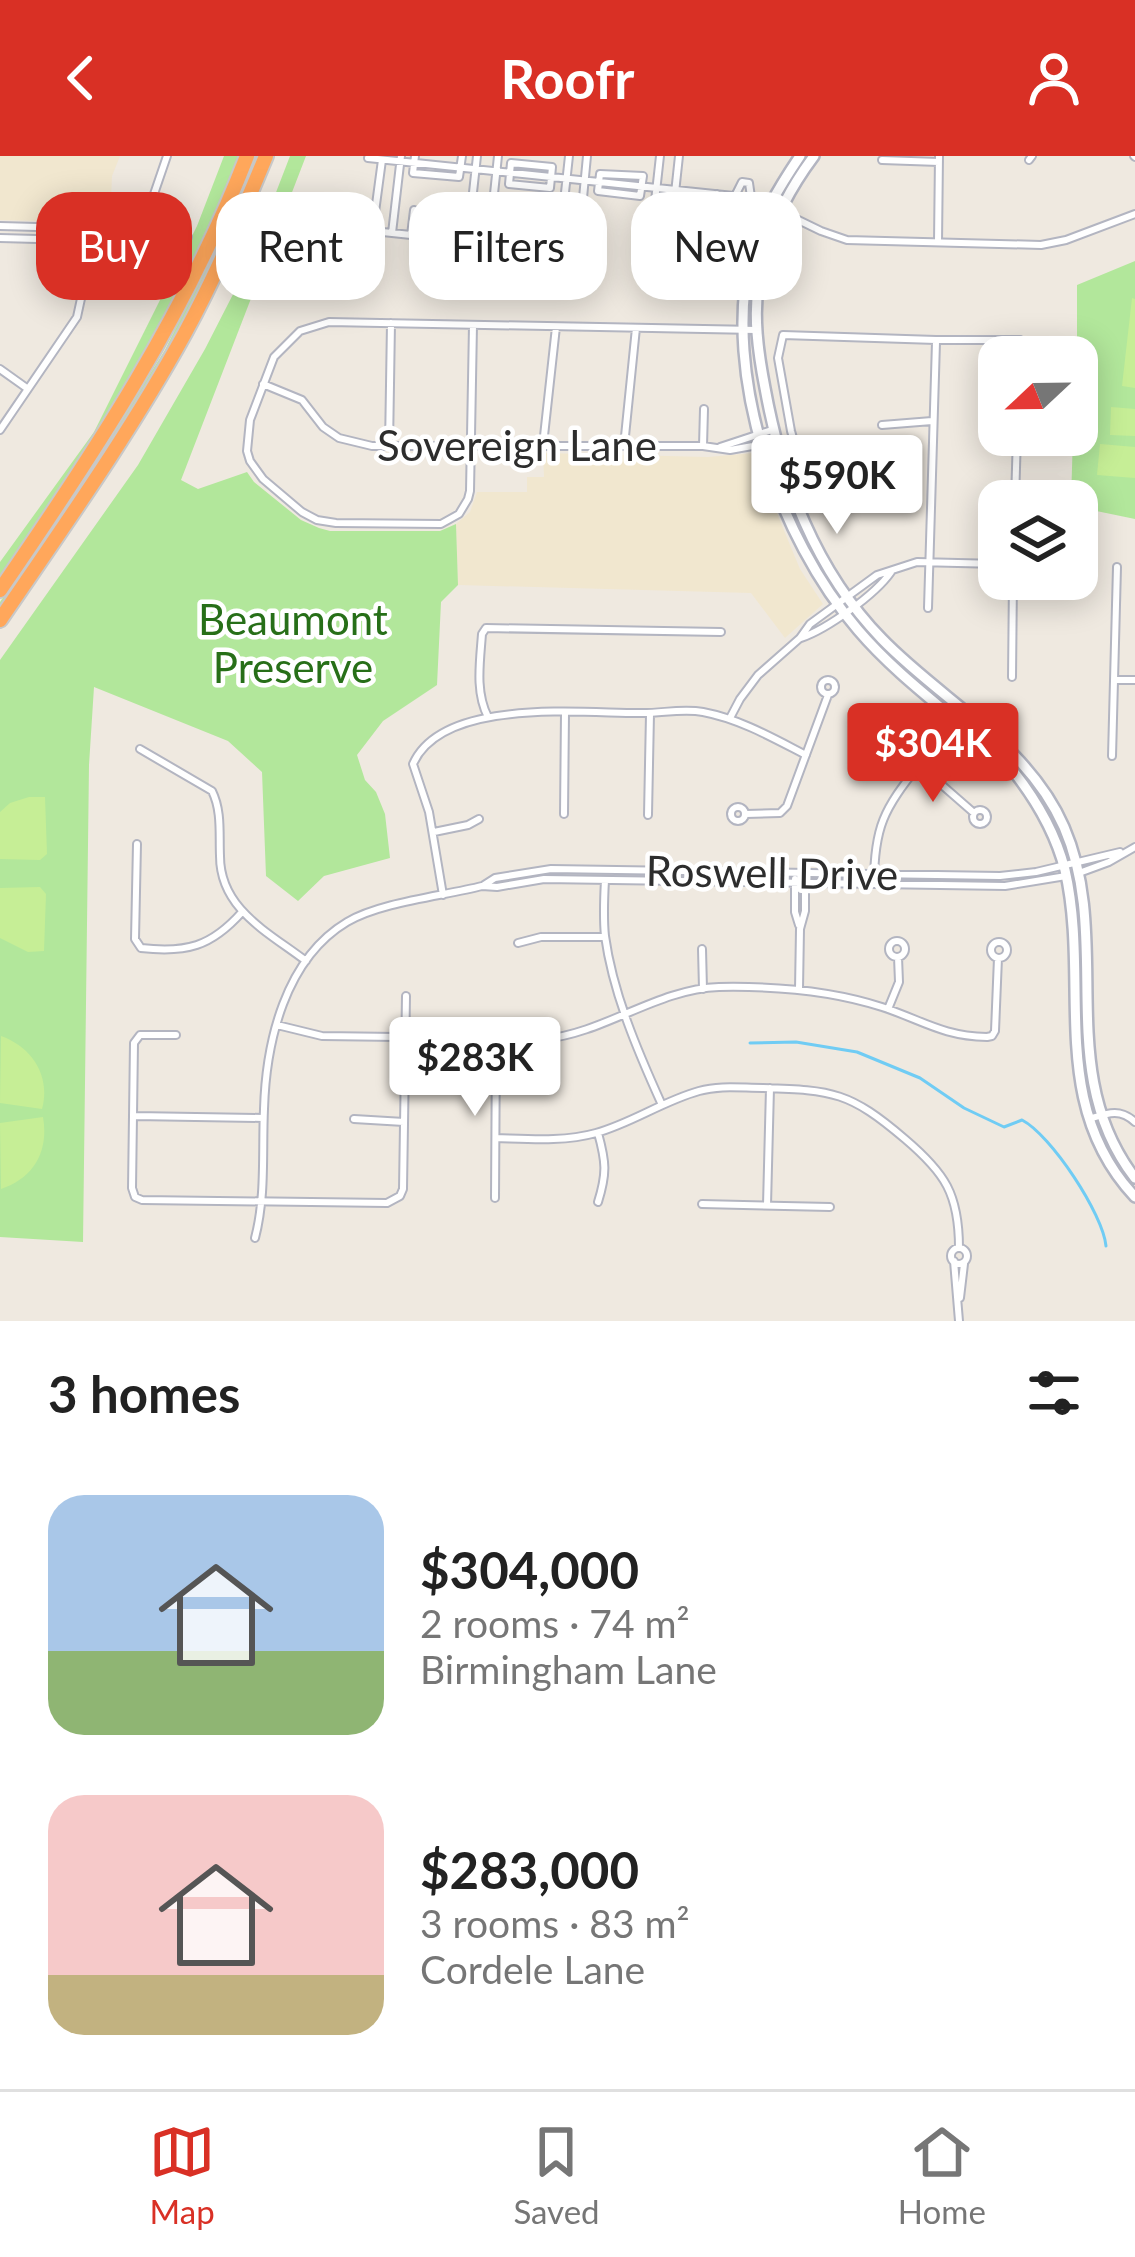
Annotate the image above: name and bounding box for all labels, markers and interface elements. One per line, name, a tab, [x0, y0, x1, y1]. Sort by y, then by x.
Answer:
icon: back	[48, 45, 114, 111]
icon: person	[1021, 45, 1087, 111]
text: Roofr	[501, 46, 634, 111]
chip: Buy	[36, 192, 192, 300]
chip: Rent	[216, 192, 385, 300]
chip: Filters	[409, 192, 607, 300]
chip: New	[631, 192, 802, 300]
north arrow	[978, 336, 1098, 456]
map controls	[978, 336, 1098, 600]
street label: Sovereign Lane	[377, 420, 657, 470]
pin: $590K	[753, 435, 921, 537]
text: $590K	[778, 451, 896, 497]
button: layers	[978, 480, 1098, 600]
park label: Beaumont Preserve	[198, 594, 388, 692]
pin: $304K	[849, 703, 1017, 805]
text: $304K	[874, 719, 992, 765]
street label: Roswell Drive	[645, 845, 899, 899]
pin: $283K	[391, 1017, 559, 1119]
text: $283K	[416, 1033, 534, 1079]
icon: filters	[1021, 1360, 1087, 1426]
text: 3 homes	[48, 1363, 240, 1424]
text: $304,000	[420, 1539, 639, 1600]
icon: home	[144, 1543, 288, 1687]
text: 2 rooms · 74 m²	[420, 1600, 690, 1646]
text: Birmingham Lane	[420, 1646, 717, 1692]
text: $283,000	[420, 1839, 639, 1900]
icon: home	[144, 1843, 288, 1987]
text: 3 rooms · 83 m²	[420, 1900, 690, 1946]
text: Cordele Lane	[420, 1946, 645, 1992]
tab: Map	[149, 2119, 215, 2231]
tab: Saved	[513, 2119, 600, 2231]
tab: Home	[898, 2119, 986, 2231]

